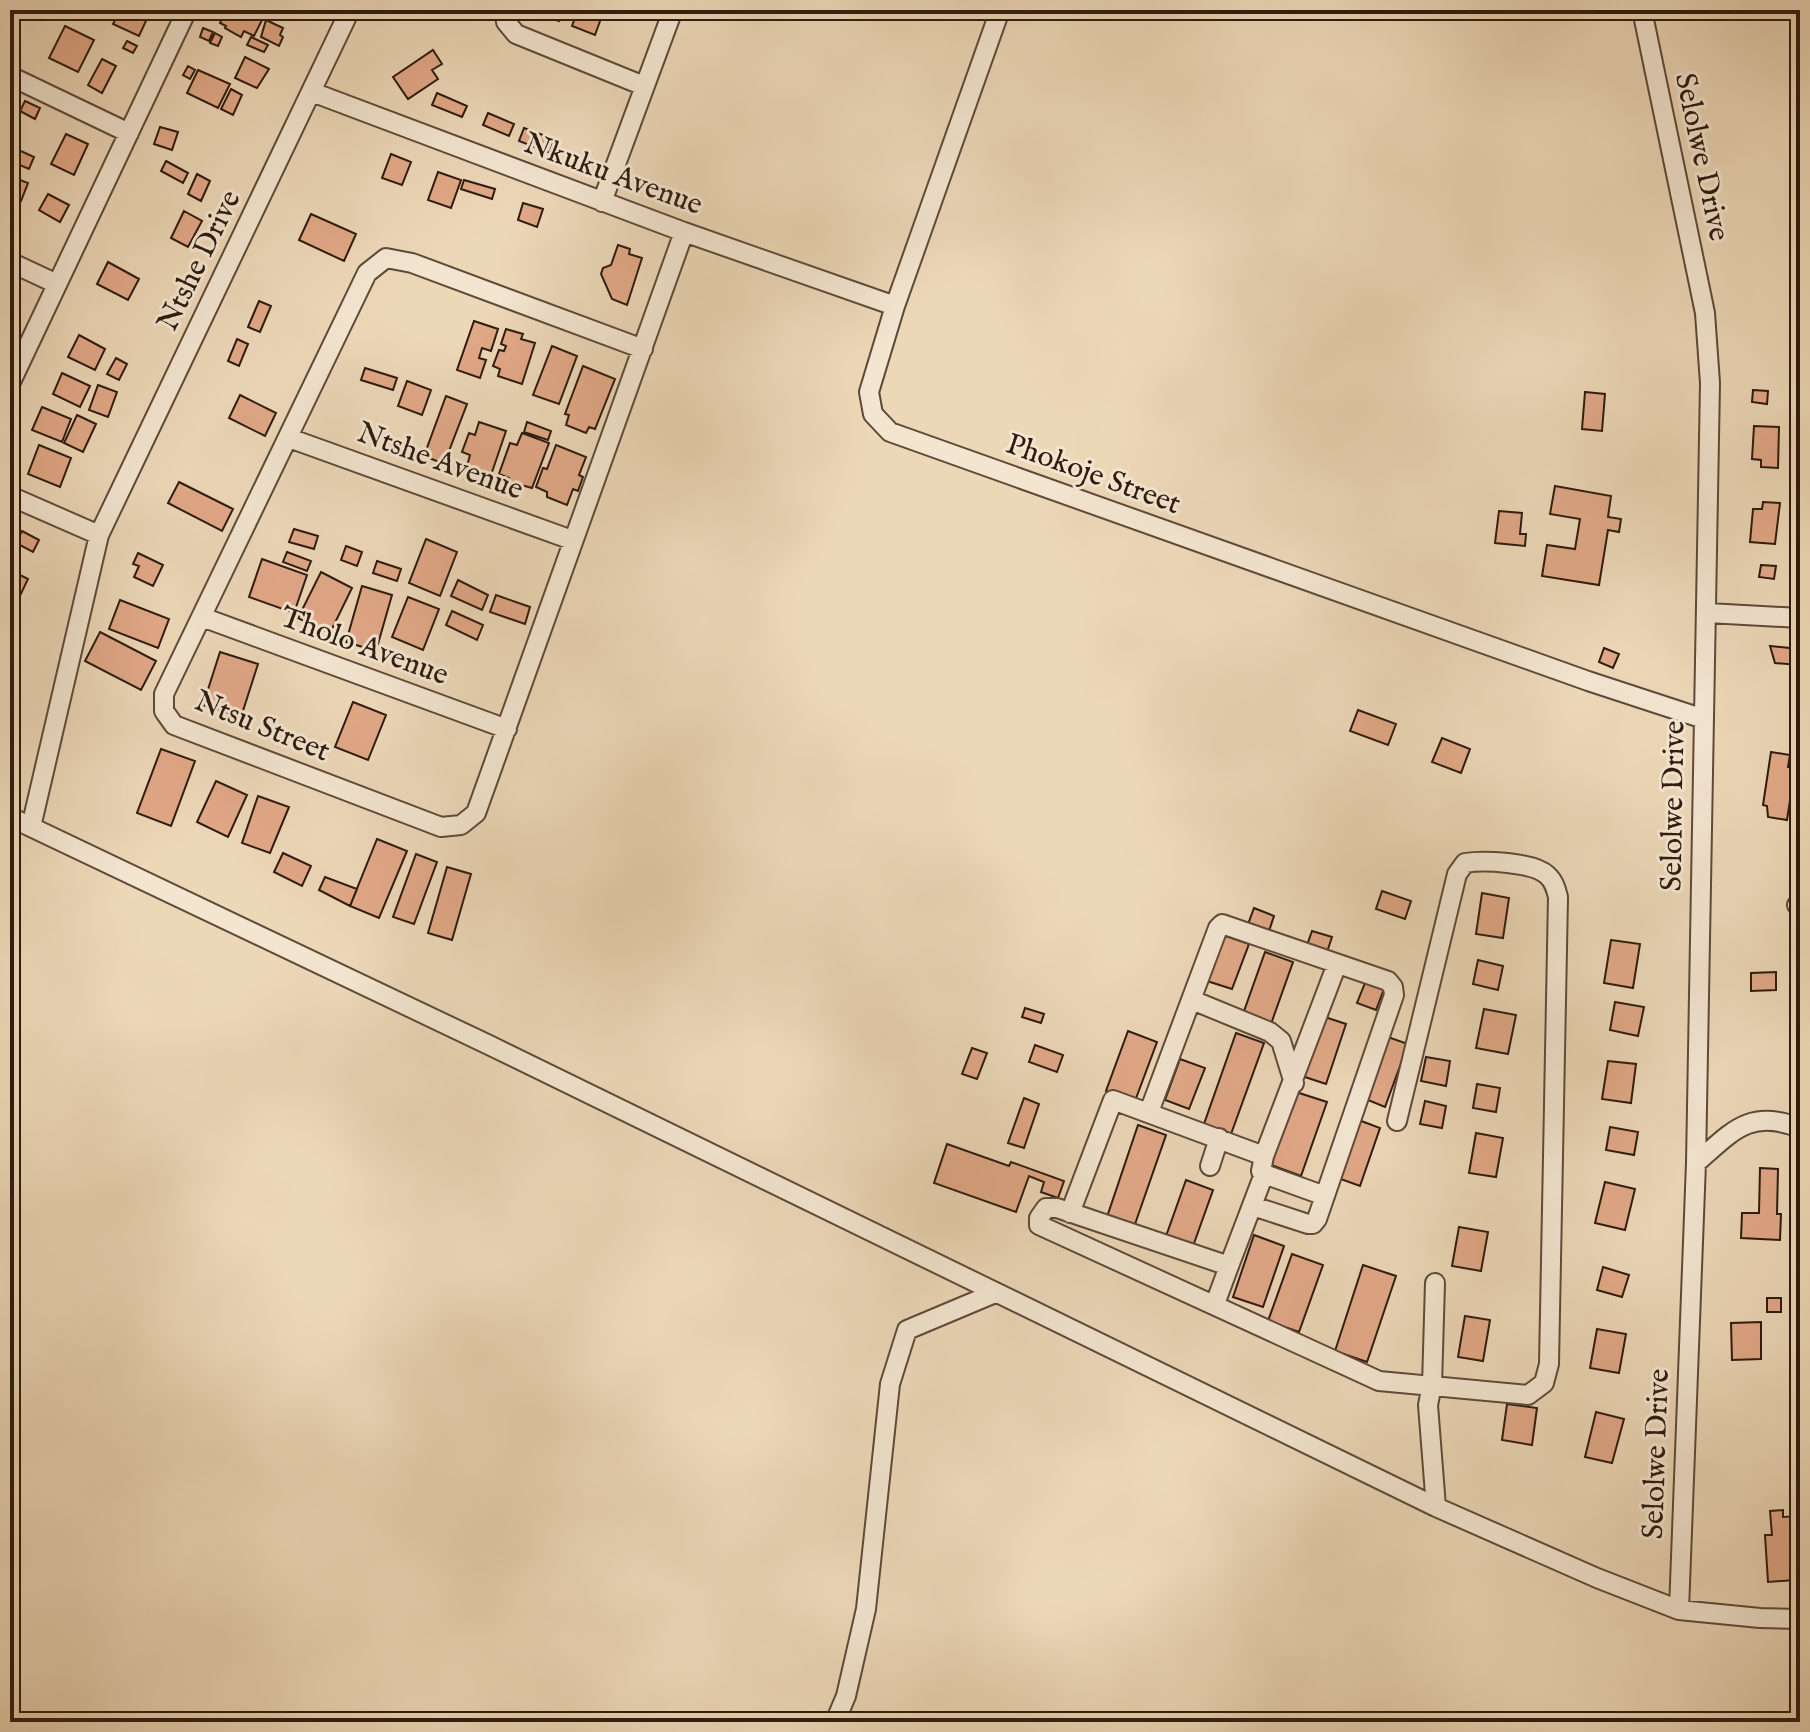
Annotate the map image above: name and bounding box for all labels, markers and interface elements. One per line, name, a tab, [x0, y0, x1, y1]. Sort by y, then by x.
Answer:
street label: Selolwe Drive	[1665, 70, 1737, 244]
street label: Nkuku Avenue	[518, 125, 708, 225]
street label: Ntshe Drive	[150, 184, 250, 338]
street label: Ntshe Avenue	[352, 414, 528, 510]
street label: Phokoje Street	[1000, 426, 1186, 524]
street label: Tholo Avenue	[275, 599, 453, 695]
street label: Ntsu Street	[189, 683, 335, 771]
street label: Selolwe Drive	[1654, 720, 1694, 892]
street label: Selolwe Drive	[1635, 1368, 1679, 1540]

